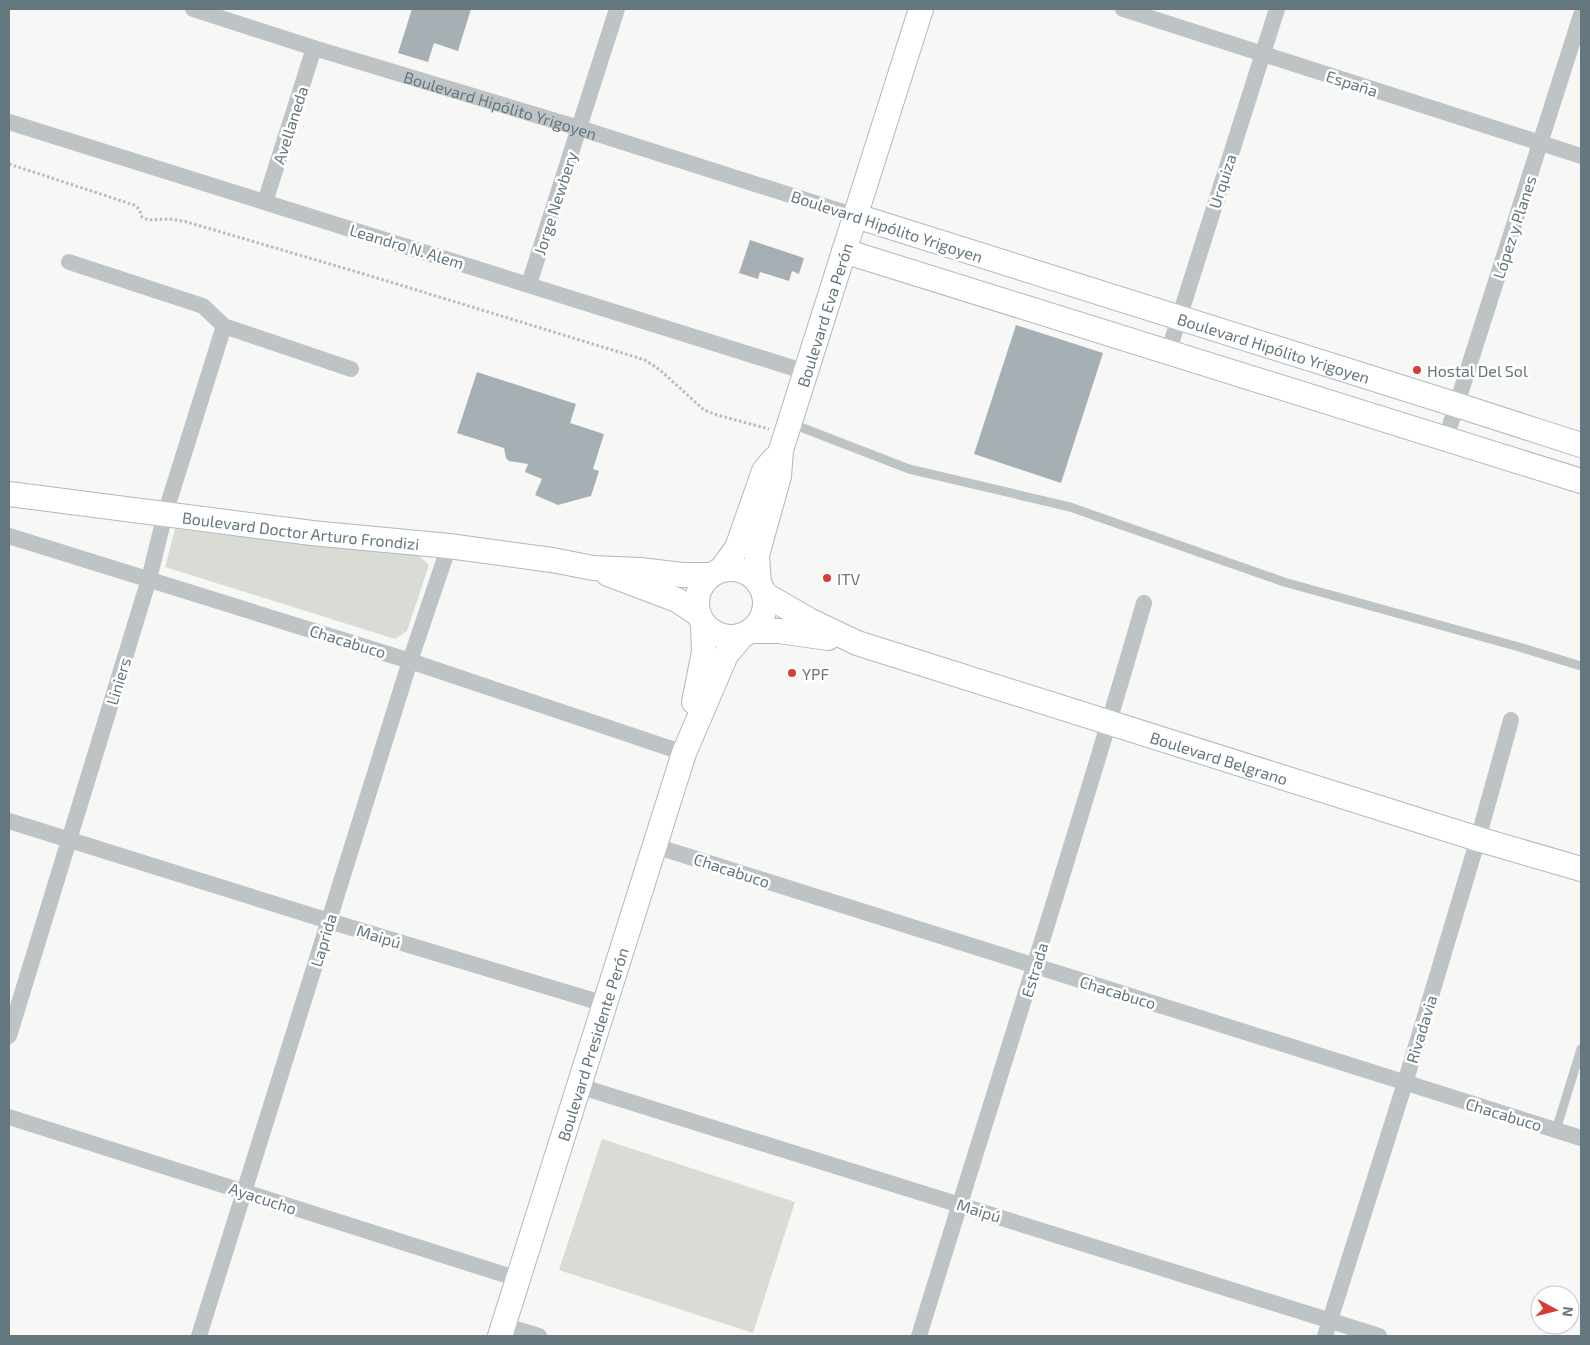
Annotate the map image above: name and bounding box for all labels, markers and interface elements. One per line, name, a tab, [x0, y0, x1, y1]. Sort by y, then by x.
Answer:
street label: Boulevard Hipólito Yrigoyen	[402, 66, 599, 143]
street label: España	[1324, 66, 1380, 100]
street label: Avellaneda	[268, 84, 312, 166]
street label: Jorge Newbery	[529, 148, 581, 257]
street label: Urquiza	[1204, 151, 1240, 211]
street label: López y Planes	[1488, 173, 1540, 281]
street label: Boulevard Hipólito Yrigoyen	[789, 186, 985, 266]
street label: Leandro N. Alem	[348, 220, 466, 272]
street label: Boulevard Eva Perón	[792, 240, 856, 389]
street label: Boulevard Hipólito Yrigoyen	[1175, 308, 1372, 387]
place label: Hostal Del Sol	[1427, 361, 1528, 380]
marker: Hostal Del Sol	[1411, 364, 1423, 376]
street label: Boulevard Doctor Arturo Frondizi	[181, 507, 420, 553]
place label: ITV	[837, 569, 860, 588]
marker: ITV	[821, 572, 833, 584]
street label: Chacabuco	[308, 620, 388, 662]
street label: Liniers	[102, 655, 134, 707]
place label: YPF	[802, 664, 830, 683]
marker: YPF	[786, 667, 798, 679]
street label: Boulevard Belgrano	[1148, 727, 1290, 788]
street label: Chacabuco	[692, 849, 772, 891]
street label: Laprida	[306, 911, 340, 969]
street label: Maipú	[355, 920, 403, 952]
street label: Estrada	[1017, 940, 1051, 1000]
street label: Boulevard Presidente Perón	[553, 945, 632, 1143]
street label: Chacabuco	[1078, 971, 1158, 1013]
street label: Rivadavia	[1402, 993, 1440, 1065]
street label: Chacabuco	[1464, 1093, 1544, 1135]
street label: Ayacucho	[227, 1178, 299, 1218]
street label: Maipú	[955, 1194, 1003, 1226]
north arrow	[1530, 1285, 1580, 1335]
text: N	[1559, 1306, 1577, 1318]

